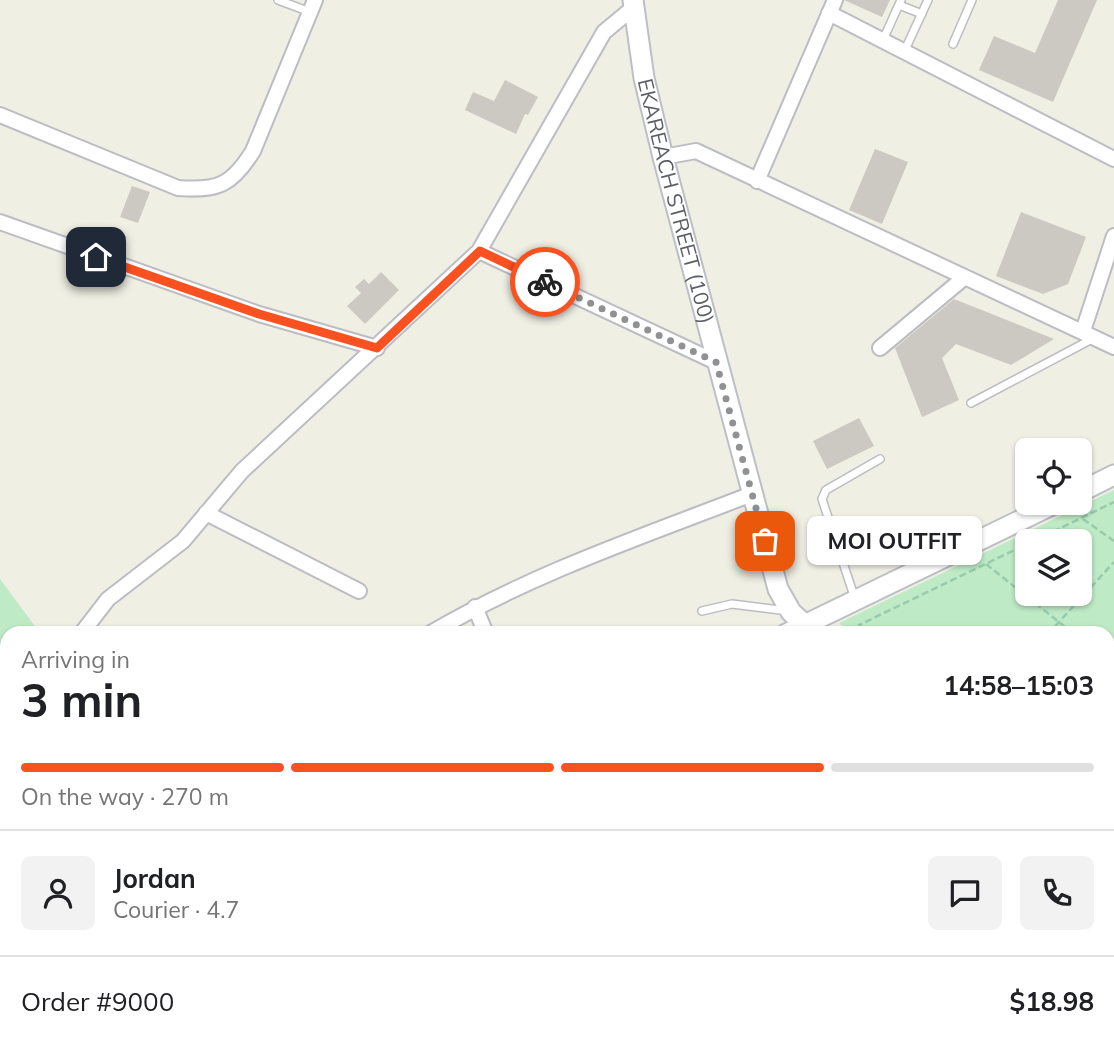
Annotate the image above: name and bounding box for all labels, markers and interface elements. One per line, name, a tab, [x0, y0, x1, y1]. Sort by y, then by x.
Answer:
street label: EKAREACH STREET (100)	[633, 76, 721, 326]
pin	[66, 227, 126, 287]
icon: home	[77, 238, 115, 276]
courier	[510, 247, 580, 317]
icon: bike	[526, 263, 564, 301]
map controls	[1015, 438, 1092, 606]
button: locate	[1015, 438, 1092, 515]
pin	[735, 511, 795, 571]
callout: MOI OUTFIT	[807, 516, 982, 566]
icon: bag	[746, 522, 784, 560]
text: MOI OUTFIT	[827, 526, 962, 555]
button: layers	[1015, 529, 1092, 606]
text: Arriving in	[21, 645, 130, 674]
text: 14:58–15:03	[943, 669, 1094, 702]
text: 3 min	[21, 671, 142, 729]
text: On the way · 270 m	[21, 782, 229, 811]
button: person	[21, 856, 95, 930]
button: chat	[928, 856, 1002, 930]
button: phone	[1020, 856, 1094, 930]
text: Jordan	[113, 862, 196, 895]
text: Courier · 4.7	[113, 895, 239, 924]
text: Order #9000	[21, 985, 174, 1018]
text: $18.98	[1010, 985, 1094, 1018]

